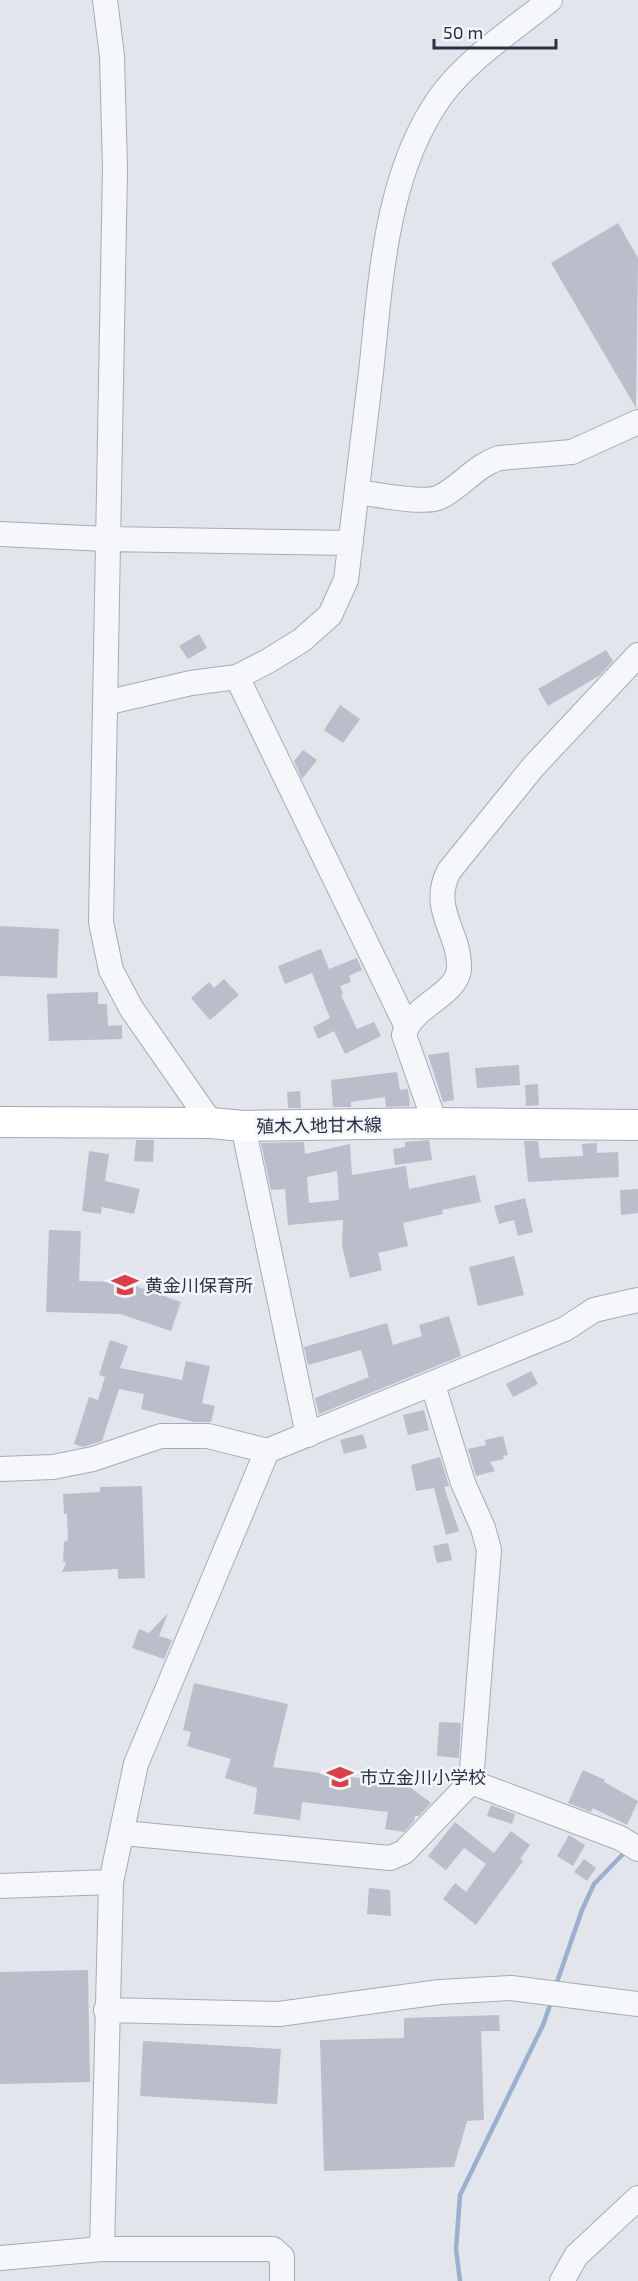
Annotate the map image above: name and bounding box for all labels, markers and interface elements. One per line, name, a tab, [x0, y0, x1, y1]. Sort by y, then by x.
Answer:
scale bar	[434, 12, 556, 50]
text: 50 m	[443, 21, 483, 43]
street label: 殖木入地甘木線	[256, 1113, 382, 1137]
school or university icon: 黄金川保育所	[110, 1270, 140, 1300]
place label: 黄金川保育所	[145, 1274, 253, 1296]
school or university icon: 市立金川小学校	[325, 1762, 355, 1792]
place label: 市立金川小学校	[360, 1766, 486, 1788]

